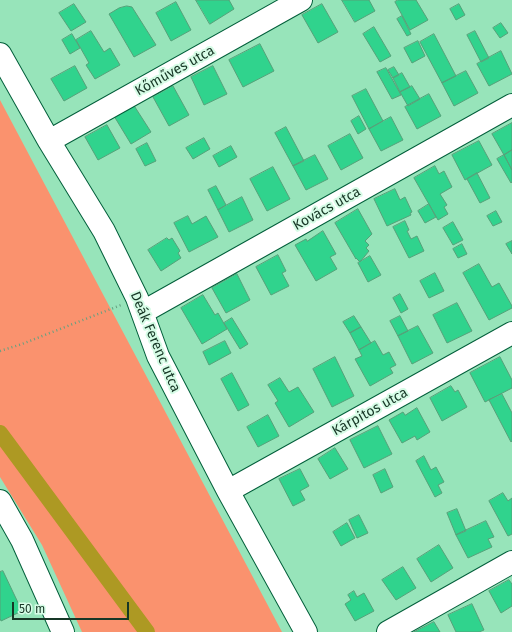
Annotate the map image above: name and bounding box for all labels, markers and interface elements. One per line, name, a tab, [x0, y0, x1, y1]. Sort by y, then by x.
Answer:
street label: Kőműves utca	[132, 42, 218, 100]
street label: Kovács utca	[290, 184, 364, 234]
street label: Deák Ferenc utca	[126, 289, 184, 395]
street label: Kárpitos utca	[329, 384, 411, 440]
scale bar	[14, 594, 131, 620]
text: 50 m	[19, 602, 45, 616]

